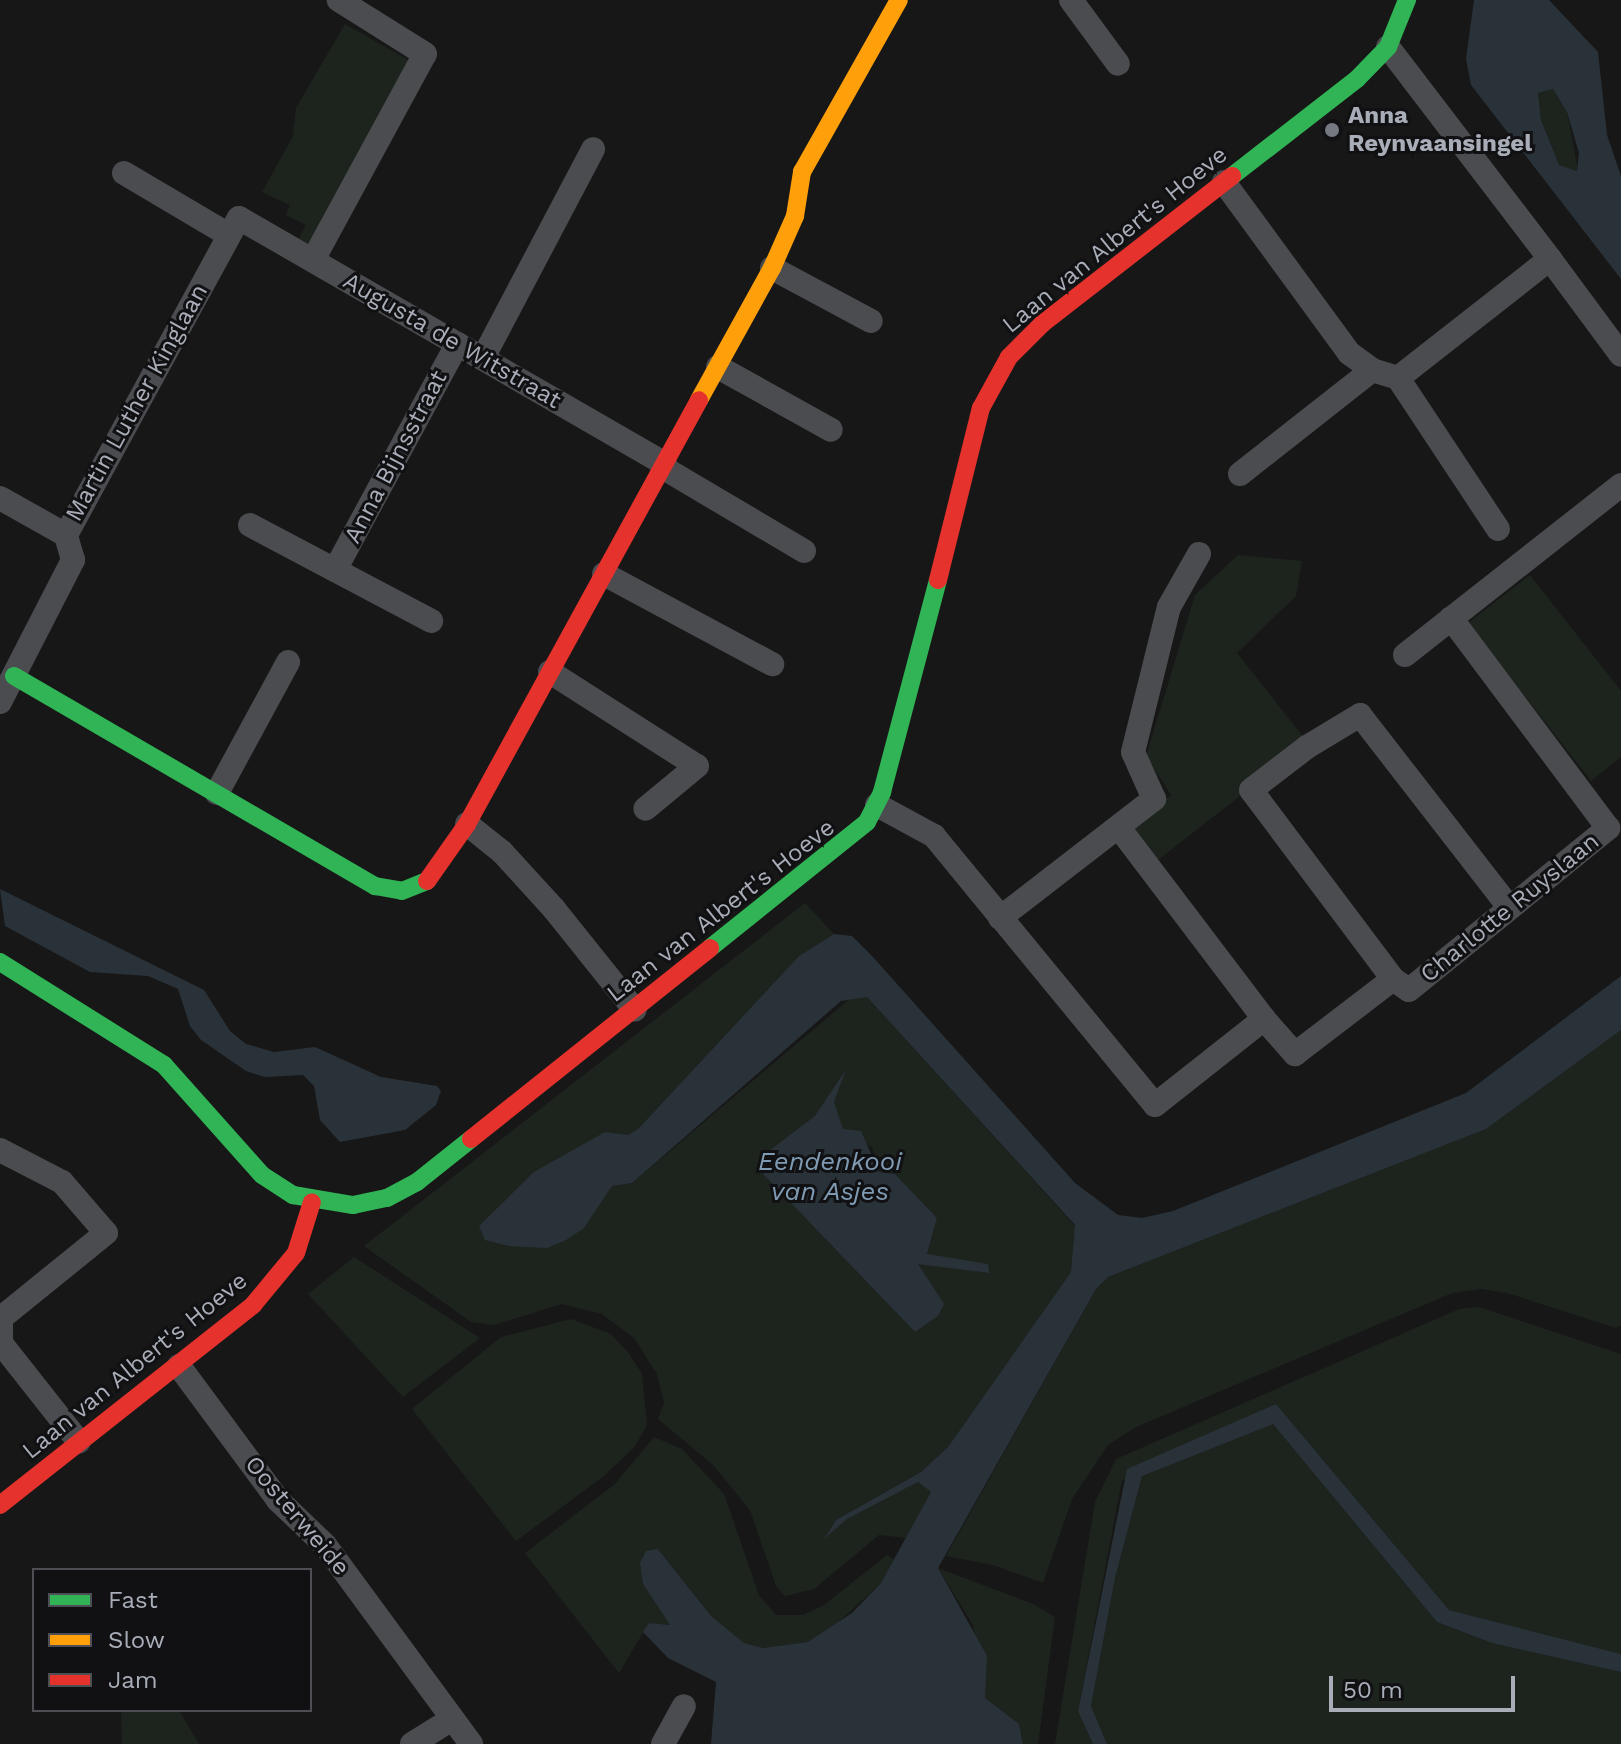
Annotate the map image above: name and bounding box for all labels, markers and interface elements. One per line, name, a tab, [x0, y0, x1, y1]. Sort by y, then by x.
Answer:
place label: Anna Reynvaansingel	[1348, 102, 1532, 158]
marker: Anna Reynvaansingel	[1323, 121, 1341, 139]
street label: Laan van Albert's Hoeve	[996, 140, 1234, 340]
street label: Augusta de Witstraat	[337, 267, 567, 415]
street label: Martin Luther Kinglaan	[60, 279, 214, 527]
street label: Anna Bijnsstraat	[338, 365, 454, 549]
street label: Laan van Albert's Hoeve	[601, 813, 841, 1009]
street label: Charlotte Ruyslaan	[1415, 827, 1605, 989]
water label: Eendenkooi van Asjes	[758, 1146, 902, 1208]
street label: Laan van Albert's Hoeve	[16, 1266, 254, 1466]
street label: Oosterweide	[239, 1450, 355, 1582]
legend	[32, 1568, 312, 1712]
text: Fast	[108, 1586, 158, 1614]
text: Slow	[108, 1626, 165, 1654]
scale bar	[1333, 1660, 1519, 1710]
text: Jam	[108, 1666, 158, 1694]
text: 50 m	[1343, 1676, 1403, 1704]

